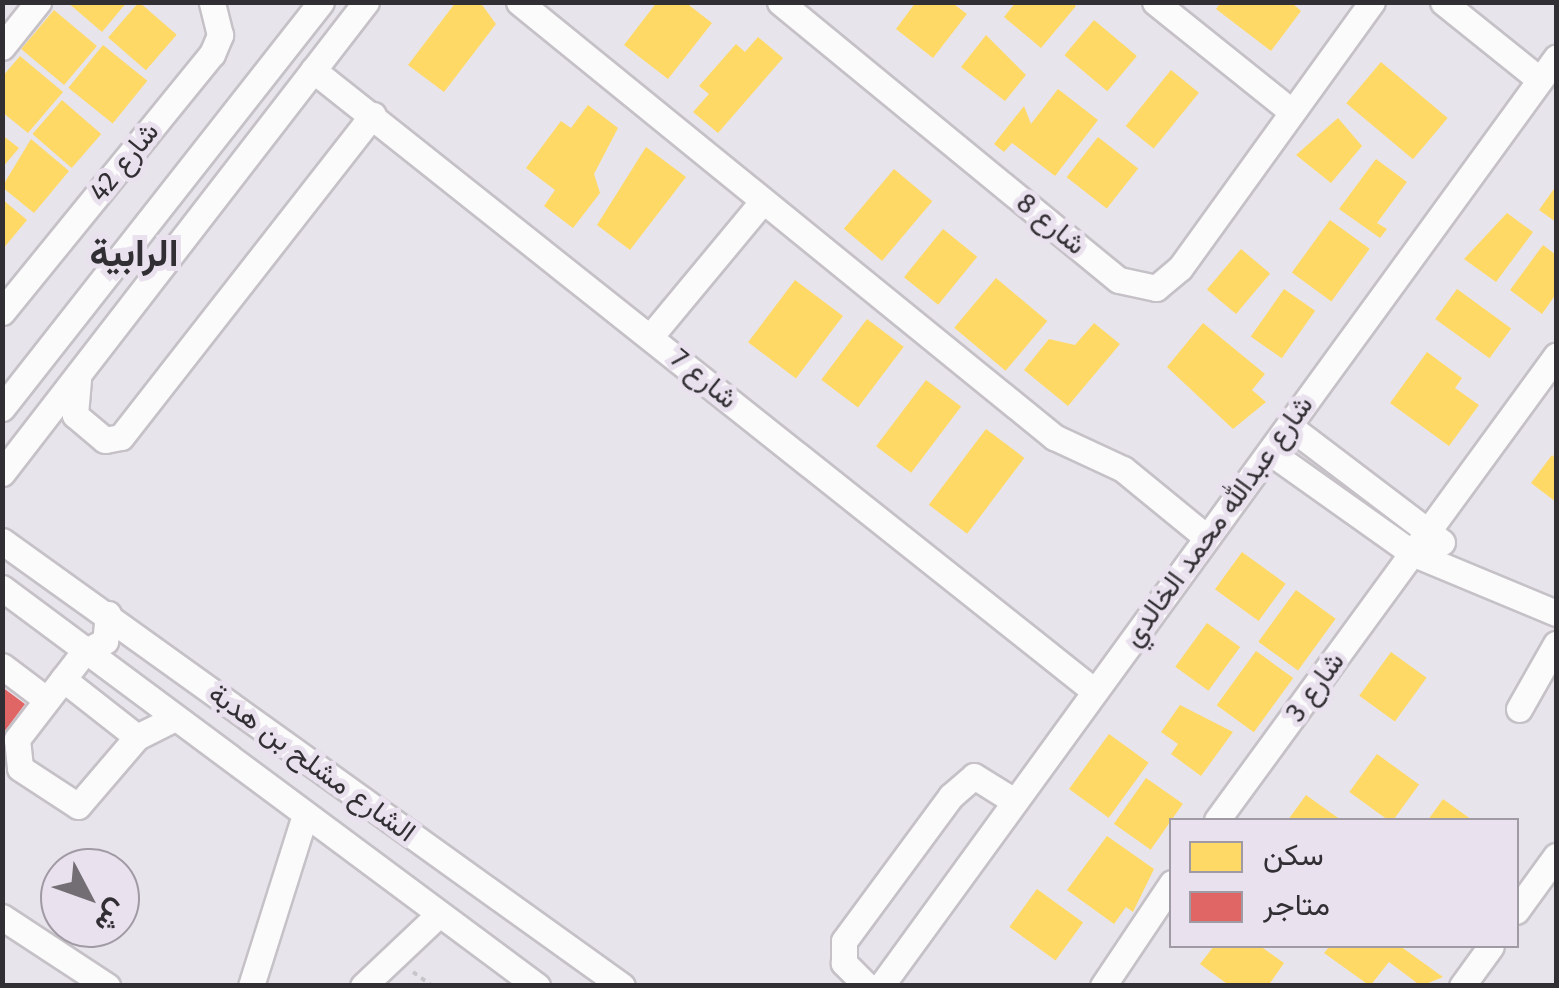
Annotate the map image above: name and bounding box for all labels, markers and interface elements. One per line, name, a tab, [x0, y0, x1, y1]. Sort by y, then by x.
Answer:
street label: شارع 42	[82, 116, 166, 208]
street label: شارع 8	[1010, 186, 1092, 262]
district label: الرابية	[89, 231, 179, 277]
street label: شارع 7	[664, 342, 744, 416]
street label: شارع عبدالله محمد الخالدي	[1116, 389, 1320, 653]
street label: شارع 3	[1279, 646, 1351, 728]
street label: الشارع مشلح بن هدبة	[202, 677, 422, 849]
legend	[1169, 818, 1519, 948]
text: سكن	[1263, 837, 1324, 873]
north arrow	[40, 848, 140, 948]
text: متاجر	[1263, 887, 1330, 923]
text: ش	[88, 893, 135, 940]

